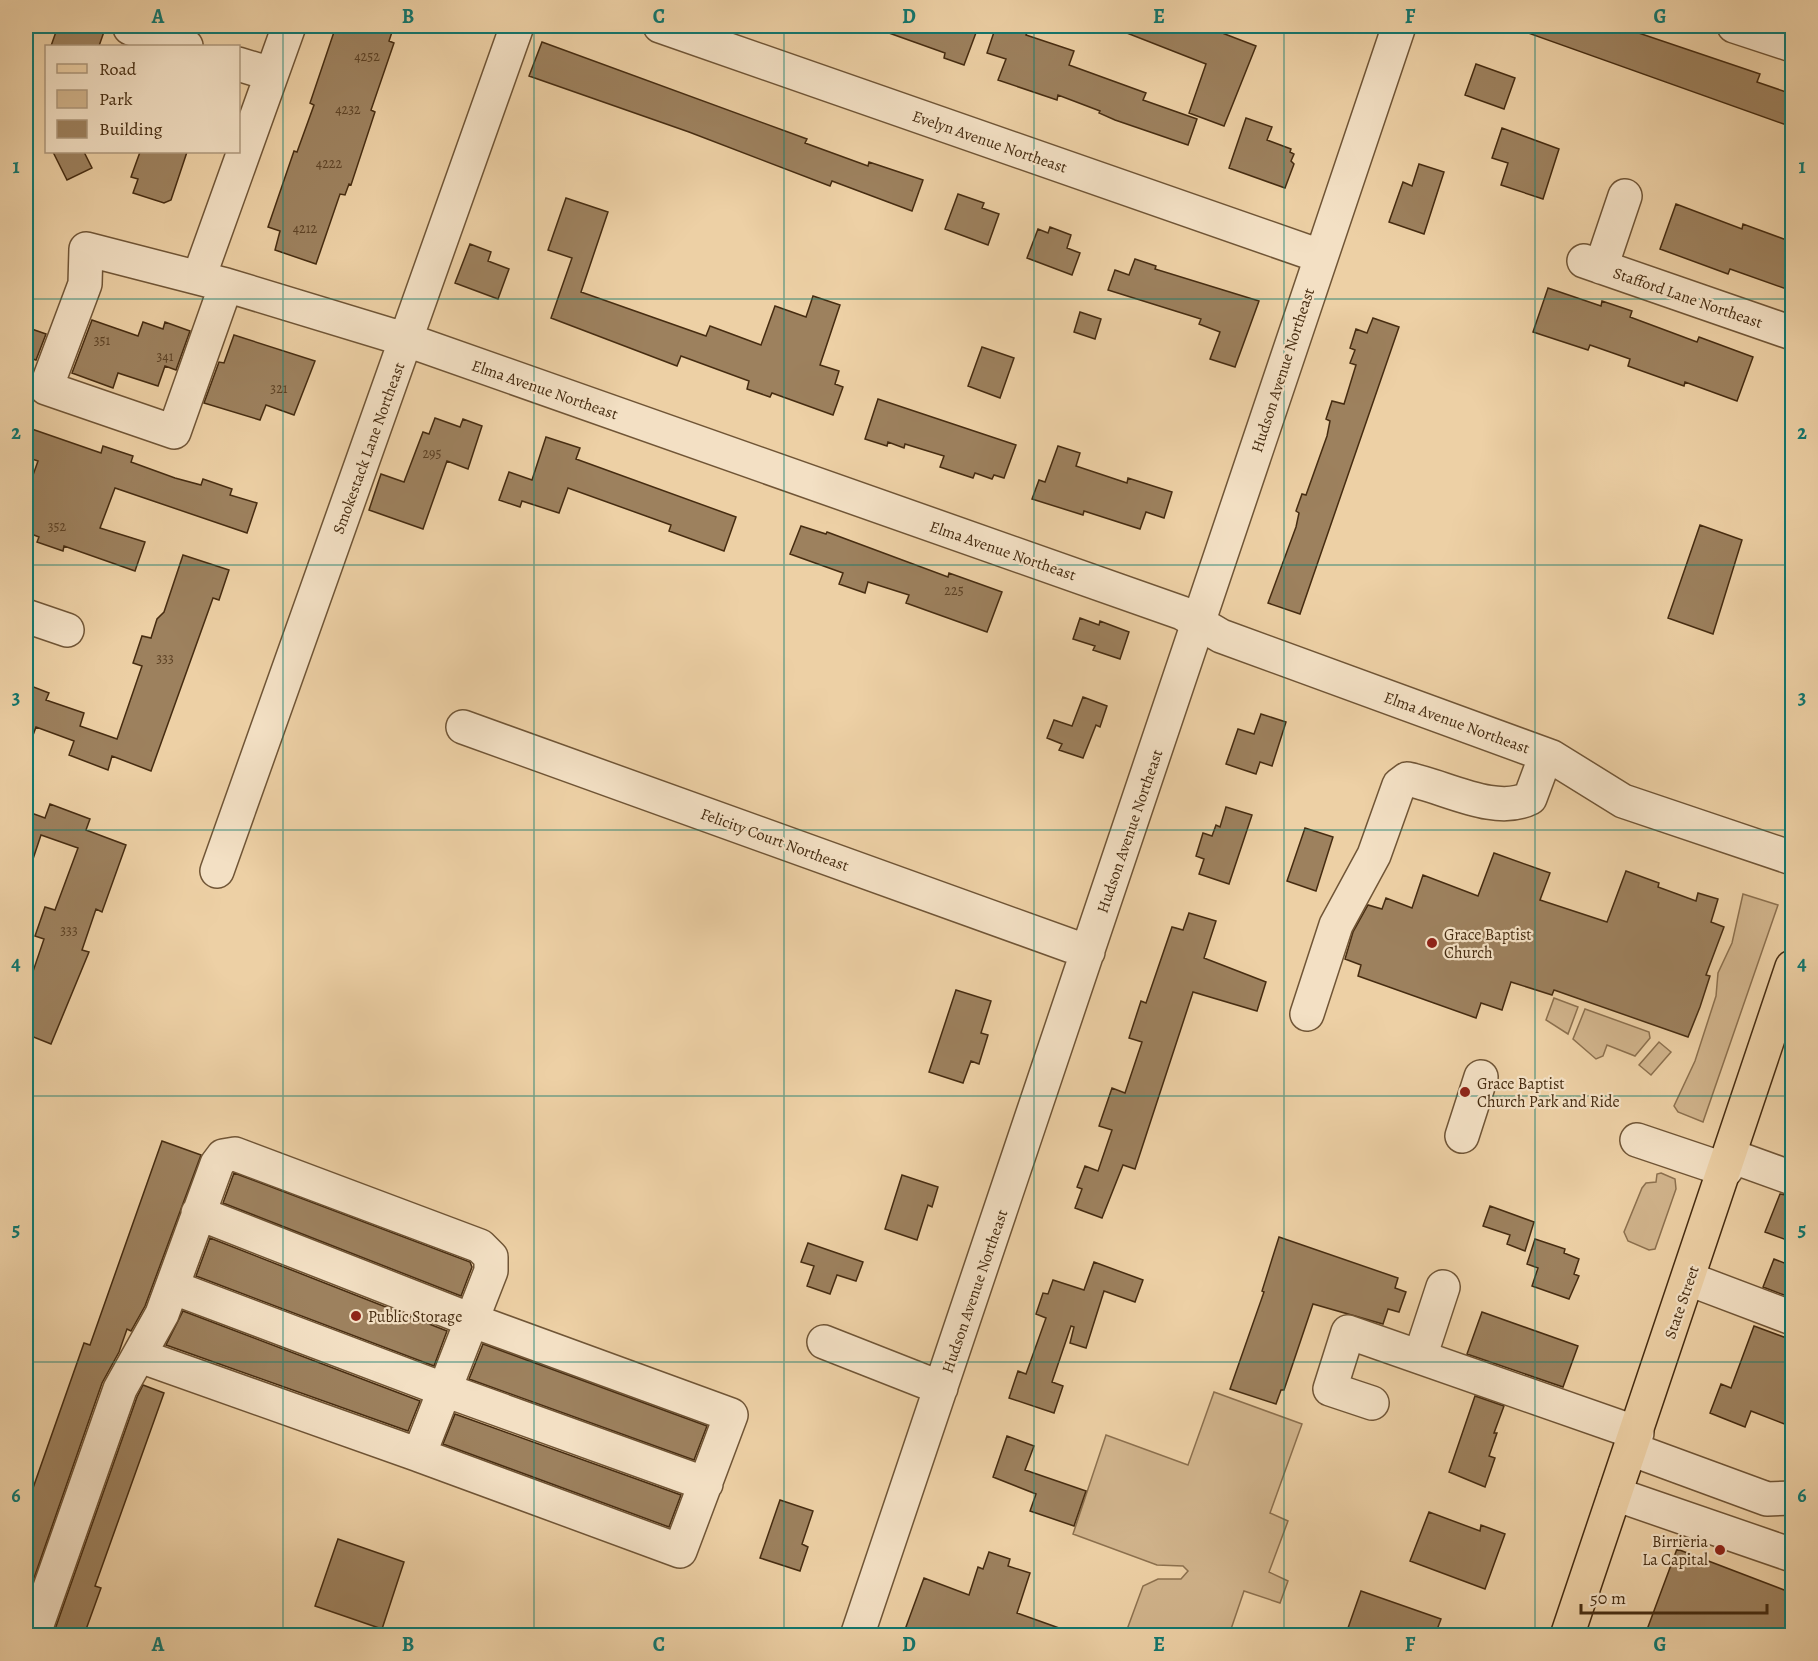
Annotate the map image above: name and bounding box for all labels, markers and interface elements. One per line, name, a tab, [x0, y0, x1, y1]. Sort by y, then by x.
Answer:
text: A	[151, 3, 165, 30]
text: B	[402, 3, 414, 30]
text: C	[653, 3, 665, 30]
text: D	[902, 3, 916, 30]
text: E	[1153, 3, 1165, 30]
text: F	[1405, 3, 1416, 30]
text: G	[1653, 3, 1667, 30]
legend	[45, 45, 240, 153]
house number: 4252	[354, 47, 380, 66]
text: Road	[99, 57, 137, 81]
text: Park	[99, 87, 133, 111]
house number: 4232	[335, 100, 361, 119]
street label: Evelyn Avenue Northeast	[909, 105, 1070, 179]
text: Building	[99, 117, 163, 141]
text: 1	[12, 153, 20, 180]
text: 1	[1798, 153, 1806, 180]
house number: 4222	[316, 154, 342, 173]
house number: 4212	[293, 219, 318, 238]
street label: Stafford Lane Northeast	[1610, 262, 1765, 334]
street label: Hudson Avenue Northeast	[1246, 285, 1320, 455]
house number: 351	[94, 331, 111, 350]
house number: 341	[157, 347, 174, 366]
street label: Elma Avenue Northeast	[468, 355, 621, 425]
street label: Smokestack Lane Northeast	[328, 359, 410, 537]
house number: 321	[270, 379, 288, 398]
text: 2	[11, 419, 21, 446]
text: 2	[1797, 419, 1807, 446]
house number: 295	[422, 444, 442, 463]
street label: Elma Avenue Northeast	[926, 516, 1079, 586]
house number: 352	[48, 517, 67, 536]
house number: 225	[944, 581, 964, 600]
house number: 333	[156, 649, 174, 668]
text: 3	[12, 684, 20, 711]
text: 3	[1798, 684, 1806, 711]
street label: Elma Avenue Northeast	[1381, 686, 1533, 760]
street label: Hudson Avenue Northeast	[1092, 746, 1168, 916]
street label: Felicity Court Northeast	[697, 803, 852, 877]
house number: 333	[60, 921, 78, 940]
place label: Grace Baptist Church	[1444, 924, 1532, 964]
marker: Grace Baptist Church	[1425, 936, 1439, 950]
text: 4	[11, 950, 21, 977]
text: 4	[1797, 950, 1807, 977]
place label: Grace Baptist Church Park and Ride	[1477, 1073, 1620, 1113]
marker: Grace Baptist Church Park and Ride	[1458, 1085, 1472, 1099]
street label: Hudson Avenue Northeast	[937, 1206, 1013, 1376]
text: 5	[12, 1216, 20, 1243]
text: 5	[1798, 1216, 1806, 1243]
street label: State Street	[1659, 1263, 1705, 1342]
place label: Public Storage	[368, 1306, 462, 1328]
marker: Public Storage	[349, 1309, 363, 1323]
text: 6	[11, 1482, 21, 1509]
text: 6	[1797, 1482, 1807, 1509]
place label: Birrieria La Capital	[1642, 1531, 1709, 1571]
marker: Birrieria La Capital	[1713, 1543, 1727, 1557]
scale bar	[1581, 1577, 1767, 1615]
text: 50 m	[1590, 1586, 1626, 1610]
text: A	[151, 1631, 165, 1658]
text: B	[402, 1631, 414, 1658]
text: C	[653, 1631, 665, 1658]
text: D	[902, 1631, 916, 1658]
text: E	[1153, 1631, 1165, 1658]
text: F	[1405, 1631, 1416, 1658]
text: G	[1653, 1631, 1667, 1658]

